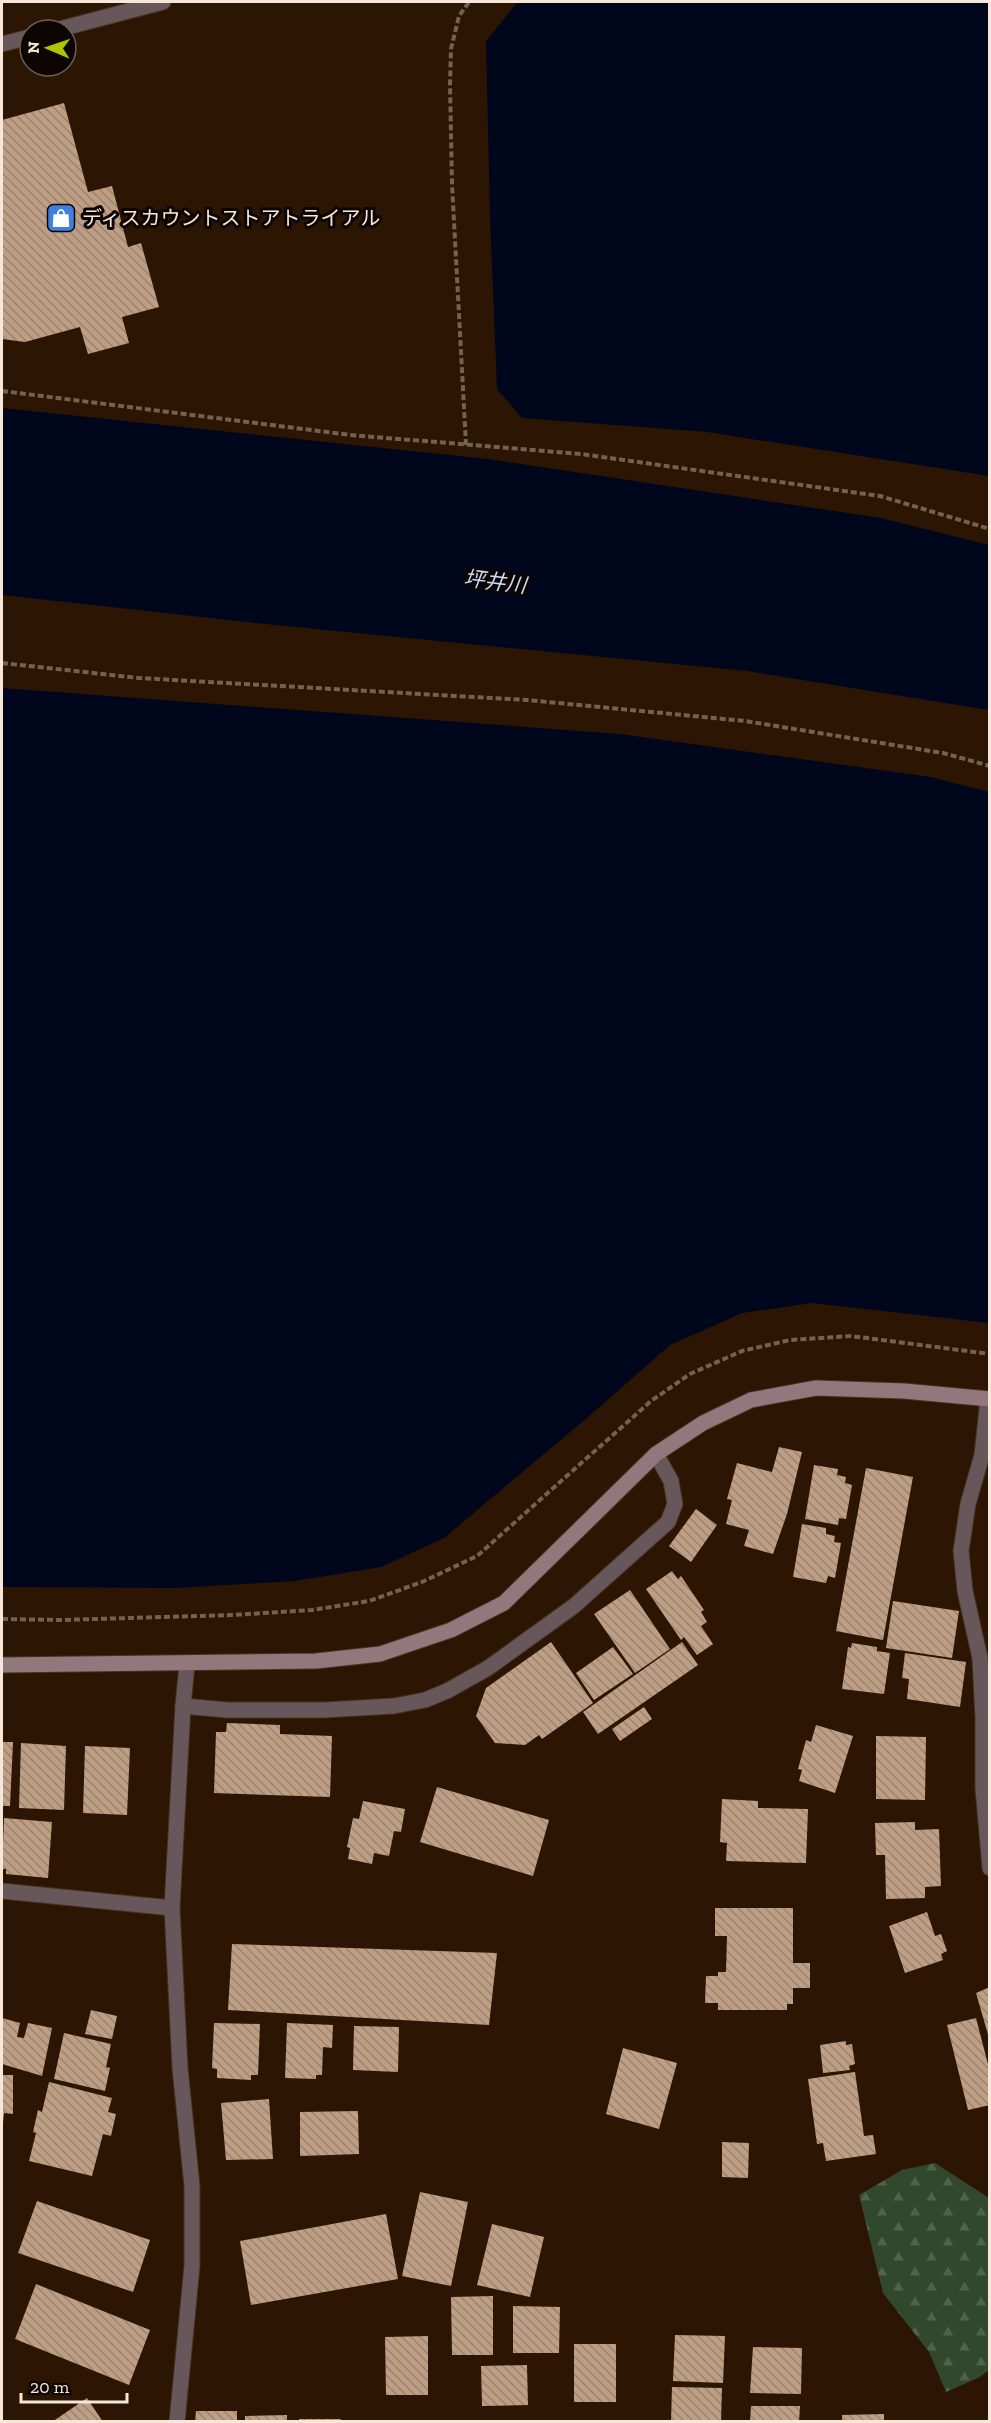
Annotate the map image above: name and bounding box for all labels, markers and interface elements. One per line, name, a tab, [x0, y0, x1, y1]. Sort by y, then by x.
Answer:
north arrow	[18, 18, 78, 78]
text: N	[24, 41, 43, 54]
shop icon: ディスカウントストアトライアル	[45, 202, 77, 234]
place label: ディスカウントストアトライアル	[82, 206, 380, 230]
water label: 坪井川	[462, 565, 530, 598]
scale bar	[21, 2366, 128, 2404]
text: 20 m	[30, 2376, 70, 2398]

